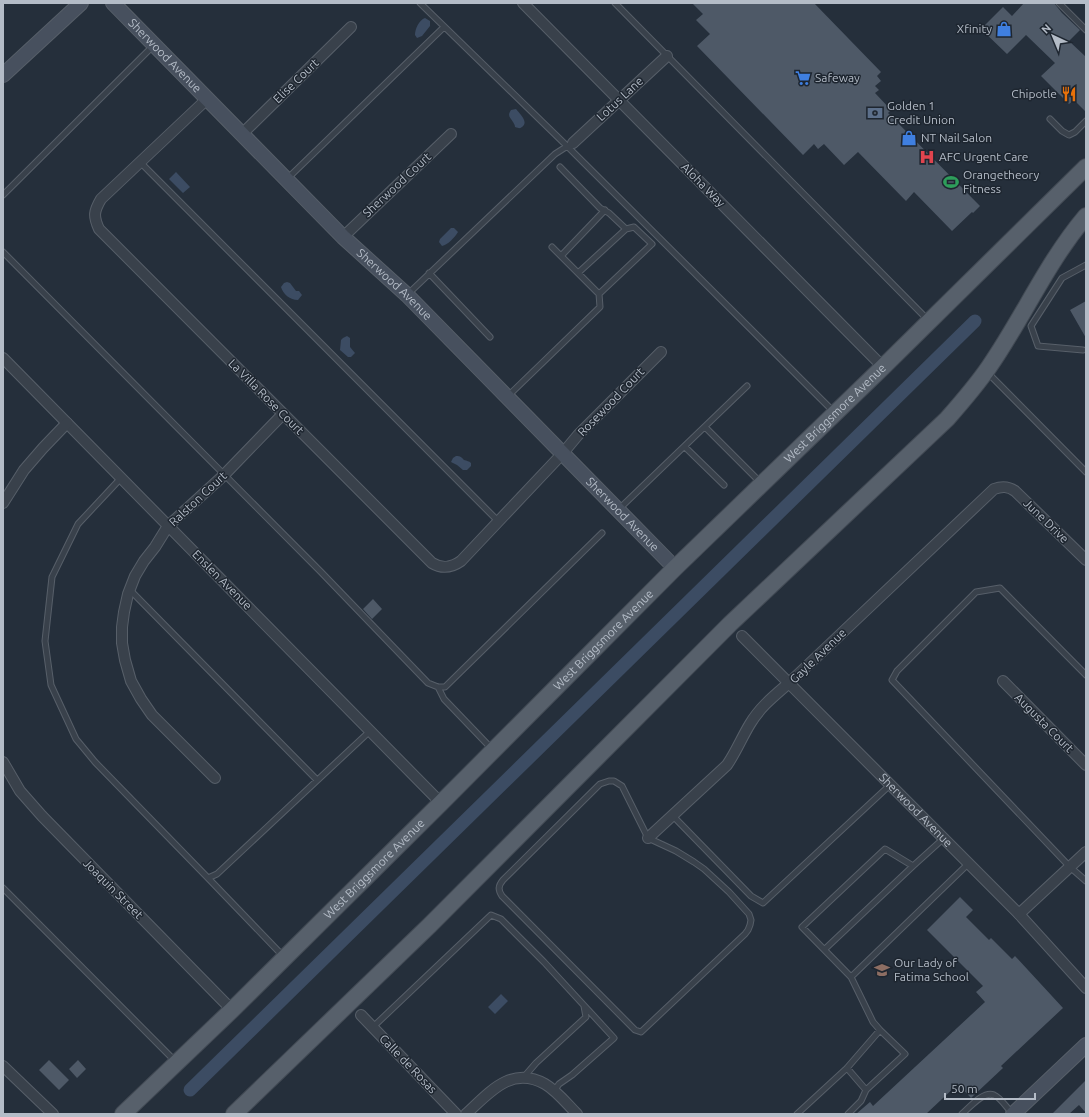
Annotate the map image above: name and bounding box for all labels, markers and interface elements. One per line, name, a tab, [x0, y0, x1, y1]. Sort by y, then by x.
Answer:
street label: Sherwood Avenue	[126, 16, 204, 95]
north arrow	[1033, 16, 1073, 56]
shop icon: Xfinity	[995, 20, 1013, 38]
place label: Xfinity	[957, 22, 992, 35]
text: N	[1039, 22, 1053, 36]
street label: Elise Court	[270, 56, 321, 105]
supermarket icon: Safeway	[794, 69, 812, 87]
place label: Safeway	[815, 71, 860, 84]
street label: Lotus Lane	[594, 74, 645, 123]
restaurant icon: Chipotle	[1060, 85, 1078, 103]
place label: Chipotle	[1011, 87, 1057, 100]
place label: Golden 1 Credit Union	[887, 99, 955, 126]
bank icon: Golden 1 Credit Union	[866, 104, 884, 122]
shop icon: NT Nail Salon	[900, 129, 918, 147]
place label: NT Nail Salon	[921, 131, 992, 144]
hospital icon: AFC Urgent Care	[918, 148, 936, 166]
street label: Sherwood Court	[360, 150, 434, 219]
place label: AFC Urgent Care	[939, 150, 1028, 163]
street label: Aloha Way	[679, 160, 728, 209]
place label: Orangetheory Fitness	[963, 168, 1039, 195]
sports icon: Orangetheory Fitness	[942, 173, 960, 191]
street label: Sherwood Avenue	[354, 246, 435, 322]
street label: La Villa Rose Court	[226, 356, 307, 437]
street label: West Briggsmore Avenue	[781, 361, 888, 465]
street label: Rosewood Court	[575, 365, 647, 439]
street label: Ralston Court	[166, 469, 229, 529]
street label: Sherwood Avenue	[584, 475, 662, 554]
street label: June Drive	[1021, 496, 1071, 545]
street label: Enslen Avenue	[190, 547, 255, 612]
street label: West Briggsmore Avenue	[550, 587, 656, 692]
street label: Gayle Avenue	[787, 626, 848, 686]
street label: Augusta Court	[1012, 691, 1077, 755]
street label: Sherwood Avenue	[877, 771, 955, 849]
street label: West Briggsmore Avenue	[321, 816, 427, 921]
street label: Joaquin Street	[81, 856, 146, 921]
place label: Our Lady of Fatima School	[894, 956, 969, 983]
school or university icon: Our Lady of Fatima School	[873, 961, 891, 979]
street label: Calle de Rosas	[377, 1032, 440, 1096]
scale bar	[945, 1075, 1035, 1101]
text: 50 m	[951, 1082, 978, 1095]

